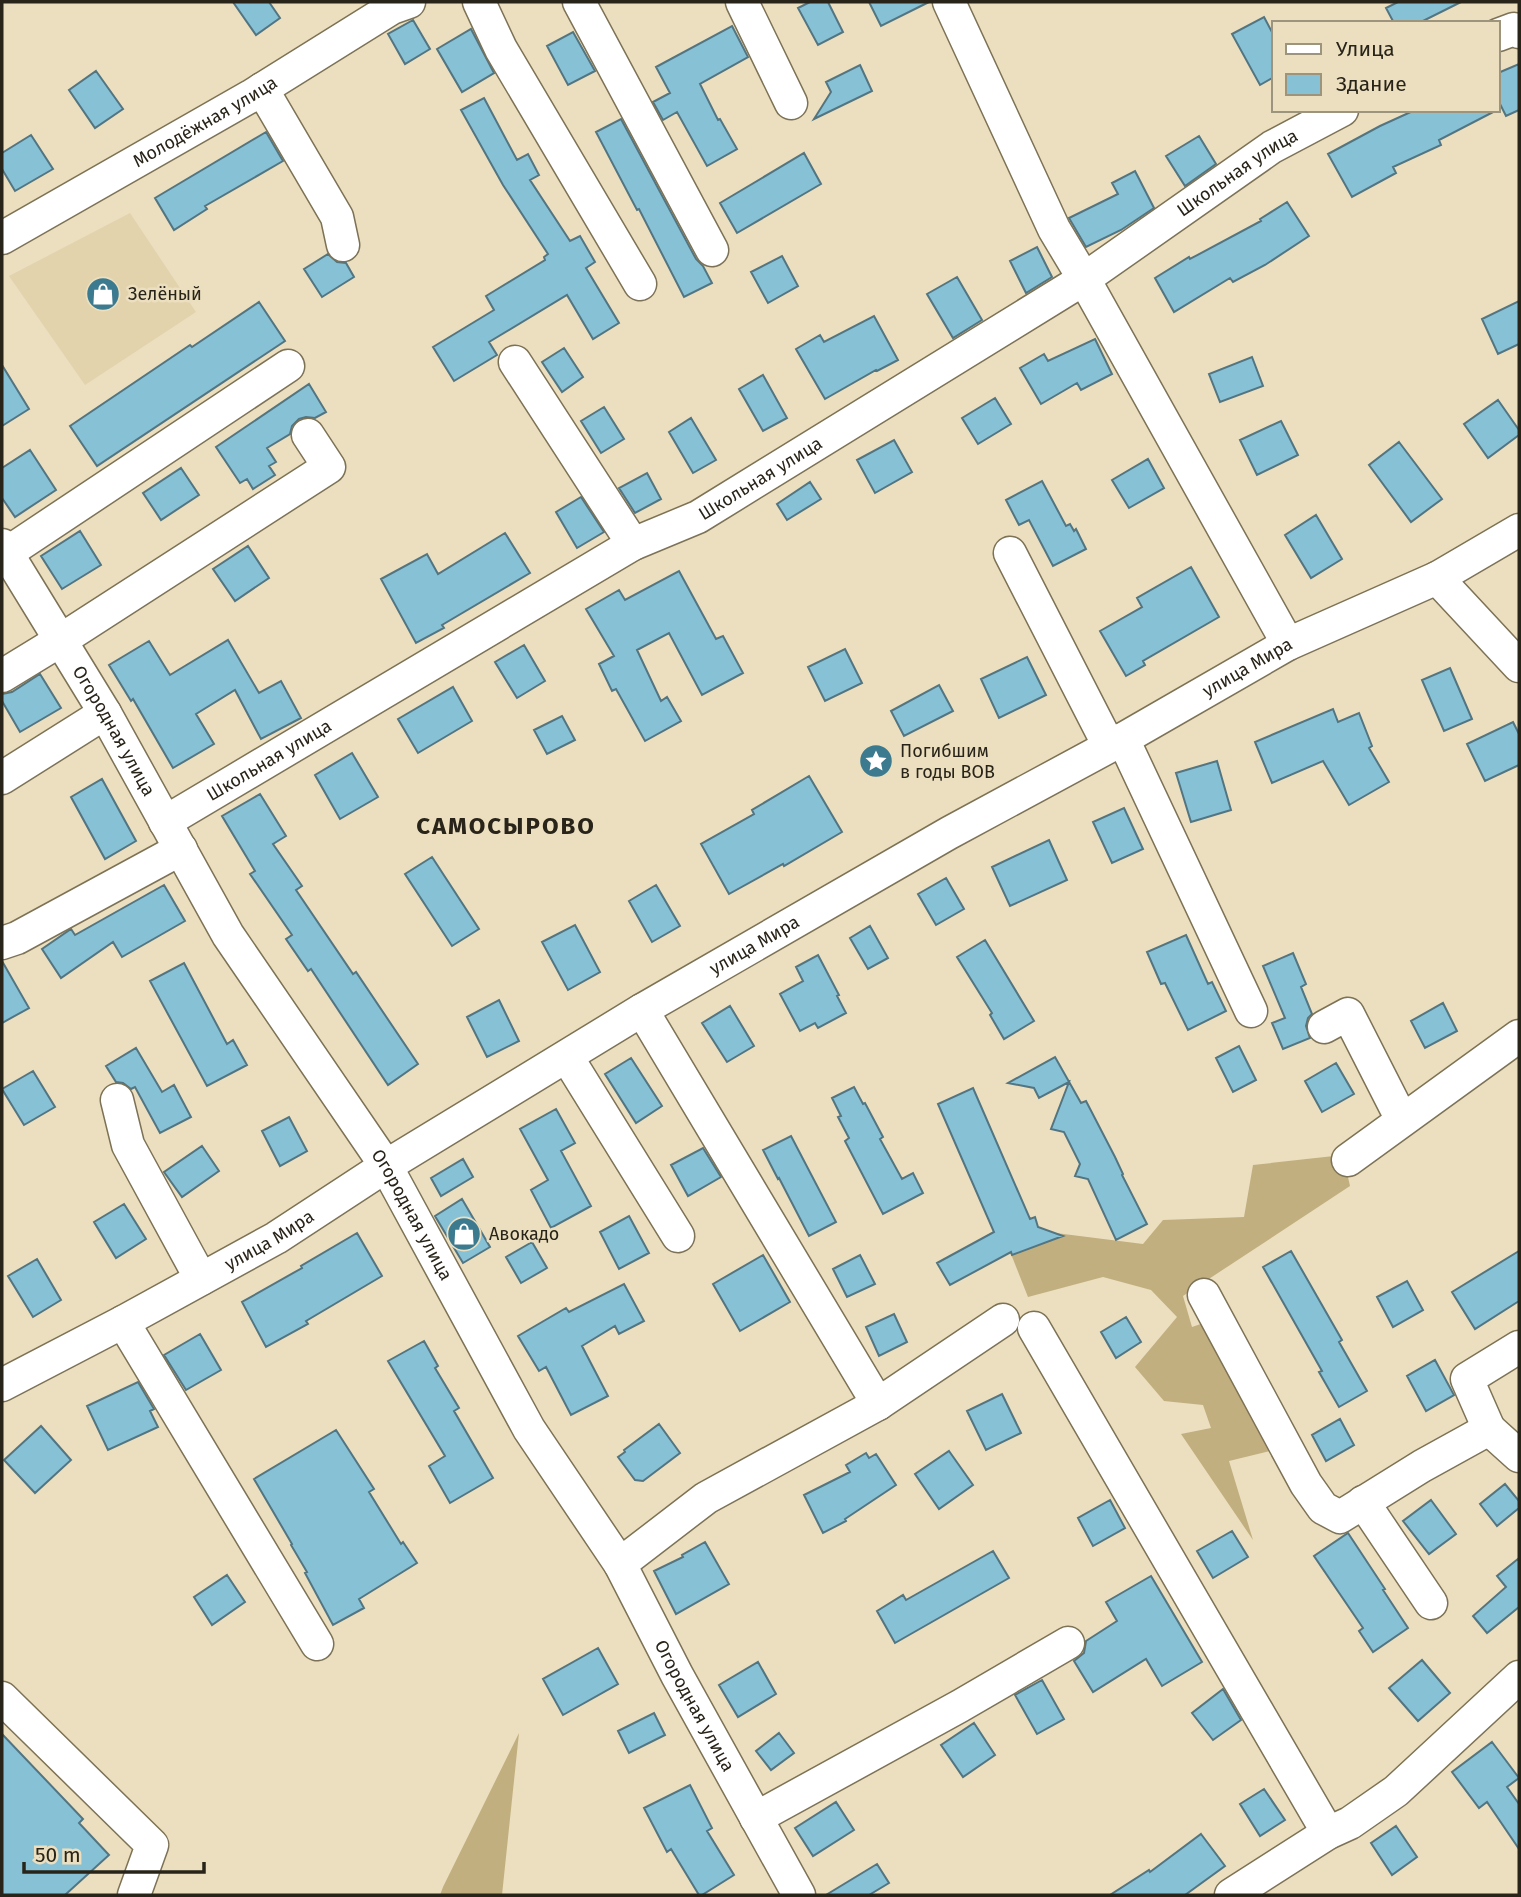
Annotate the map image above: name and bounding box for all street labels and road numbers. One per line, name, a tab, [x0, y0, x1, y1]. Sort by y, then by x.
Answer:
street label: Молодёжная улица	[129, 71, 281, 172]
street label: Школьная улица	[1173, 124, 1302, 221]
street label: Школьная улица	[694, 432, 826, 525]
street label: улица Мира	[1199, 633, 1296, 702]
street label: Огородная улица	[68, 662, 160, 800]
street label: Школьная улица	[203, 715, 335, 806]
street label: улица Мира	[706, 911, 803, 980]
street label: Огородная улица	[367, 1145, 457, 1284]
street label: улица Мира	[221, 1205, 318, 1275]
street label: Огородная улица	[650, 1636, 739, 1775]

